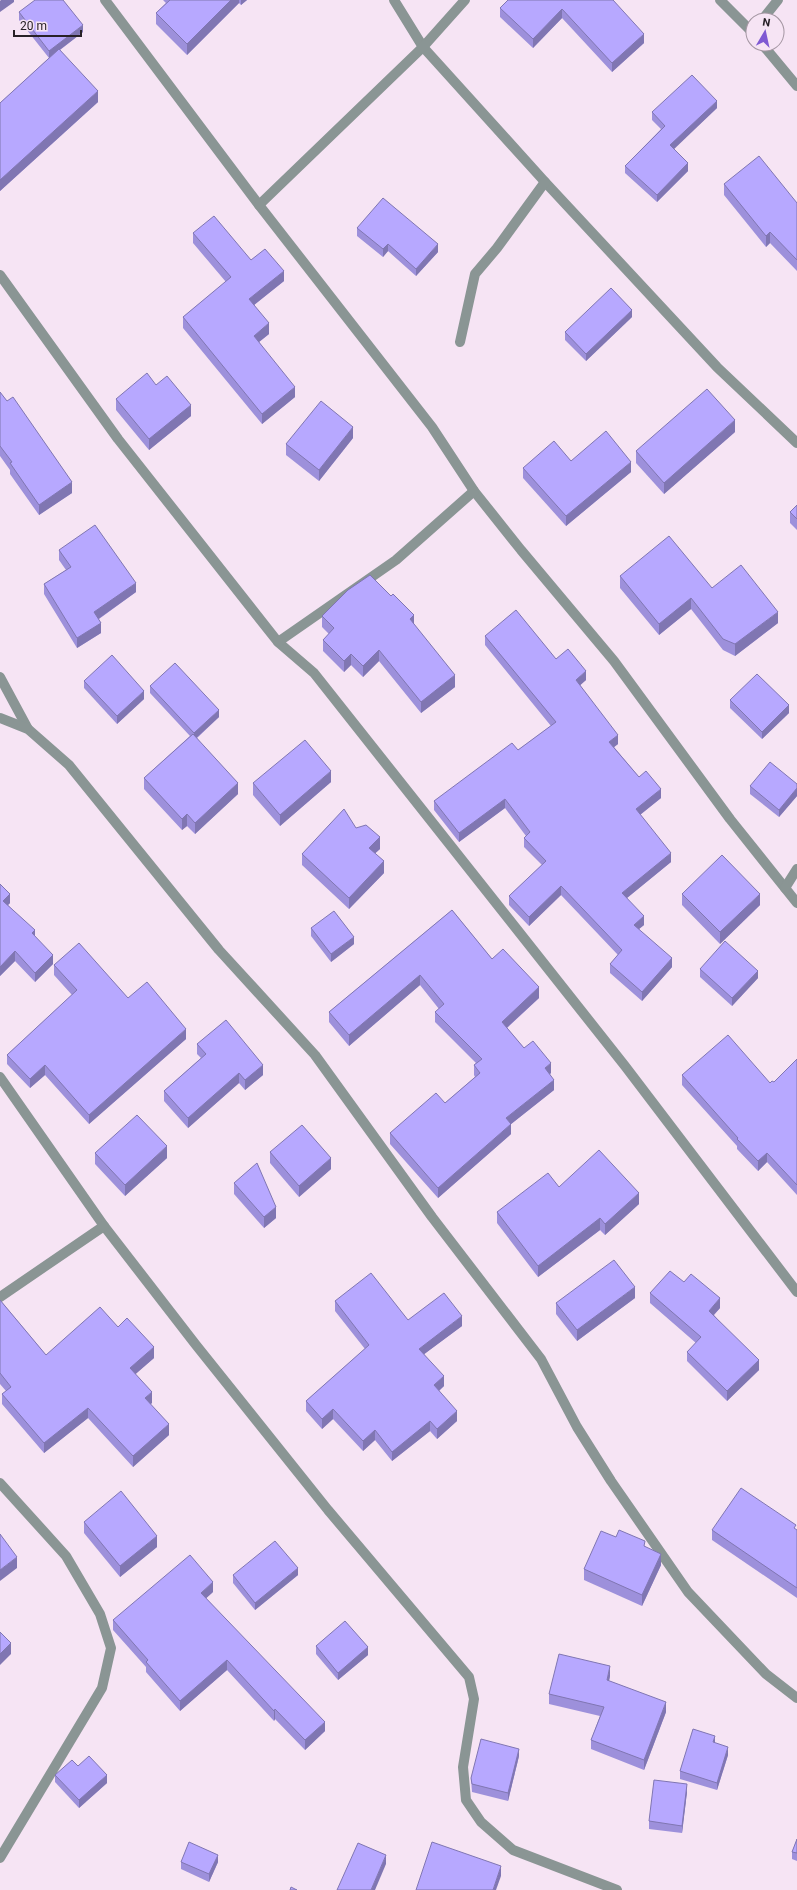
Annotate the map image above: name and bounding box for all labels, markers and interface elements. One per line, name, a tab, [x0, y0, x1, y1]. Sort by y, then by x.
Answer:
scale bar	[14, 12, 81, 38]
north arrow	[745, 12, 785, 52]
text: N	[762, 16, 772, 30]
text: 20 m	[20, 19, 47, 33]

